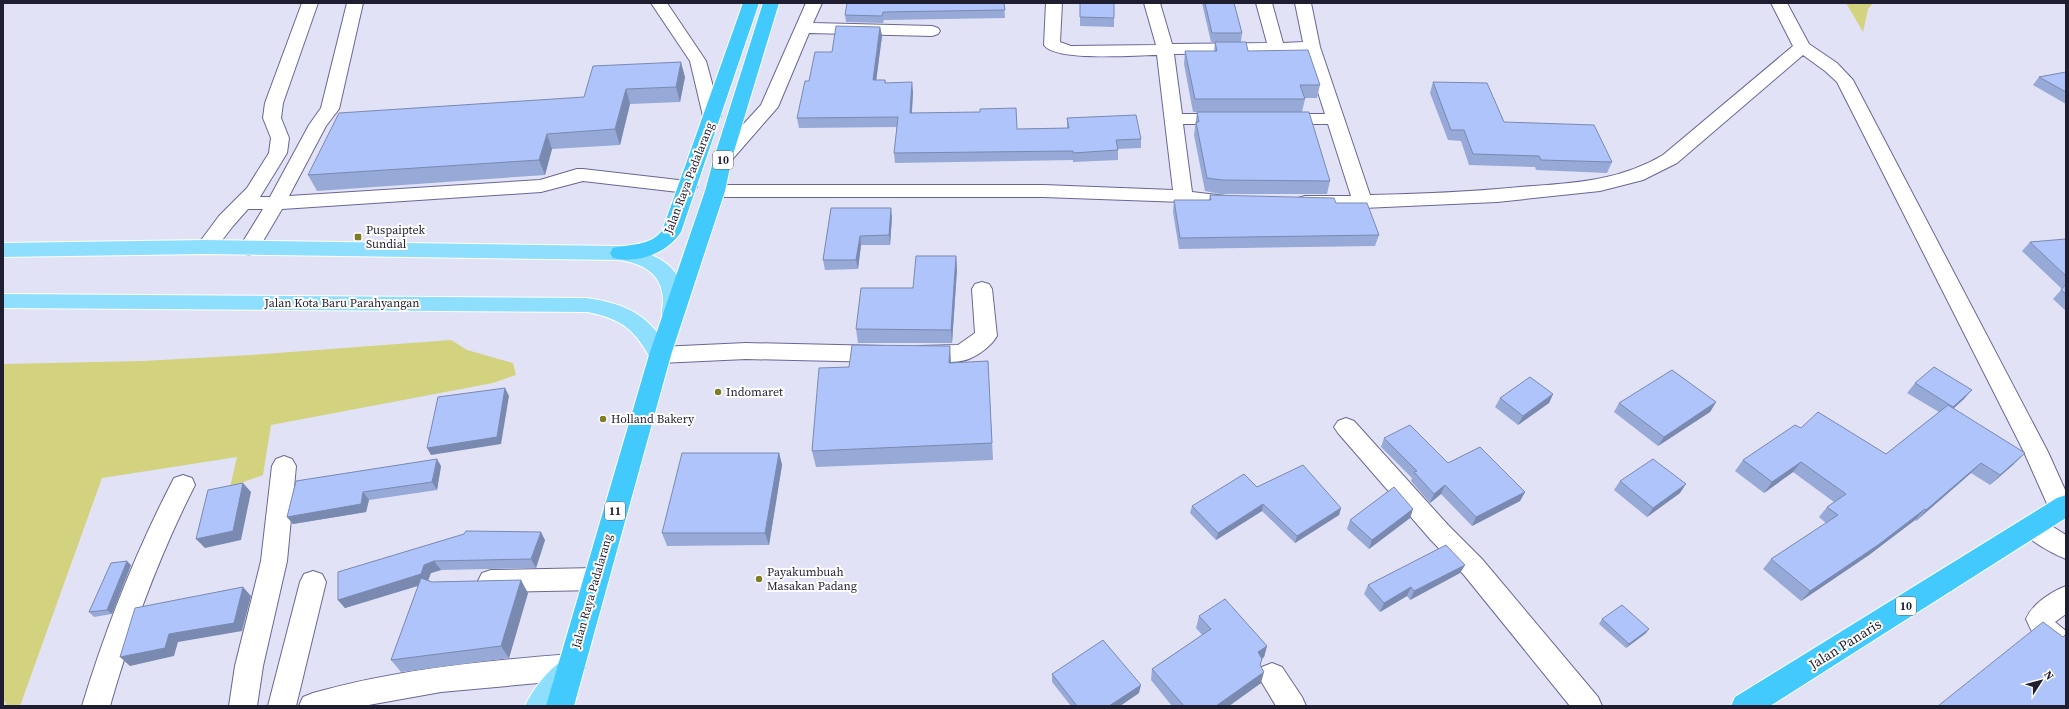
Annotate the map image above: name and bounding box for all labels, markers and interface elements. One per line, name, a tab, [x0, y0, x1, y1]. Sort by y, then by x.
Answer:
street label: Jalan Raya Padalarang	[660, 120, 718, 237]
road number: 10	[713, 151, 733, 169]
place label: Puspaiptek Sundial	[366, 222, 425, 252]
marker: Puspaiptek Sundial	[353, 232, 363, 242]
street label: Jalan Kota Baru Parahyangan	[264, 295, 419, 311]
place label: Indomaret	[726, 384, 783, 400]
marker: Indomaret	[713, 387, 723, 397]
place label: Holland Bakery	[611, 411, 695, 427]
marker: Holland Bakery	[598, 414, 608, 424]
road number: 11	[605, 502, 625, 520]
street label: Jalan Raya Padalarang	[568, 532, 616, 651]
place label: Payakumbuah Masakan Padang	[767, 564, 857, 594]
marker: Payakumbuah Masakan Padang	[754, 574, 764, 584]
road number: 10	[1896, 597, 1916, 615]
street label: Jalan Panaris	[1804, 614, 1885, 675]
north arrow	[2021, 661, 2061, 701]
text: N	[2040, 668, 2057, 683]

